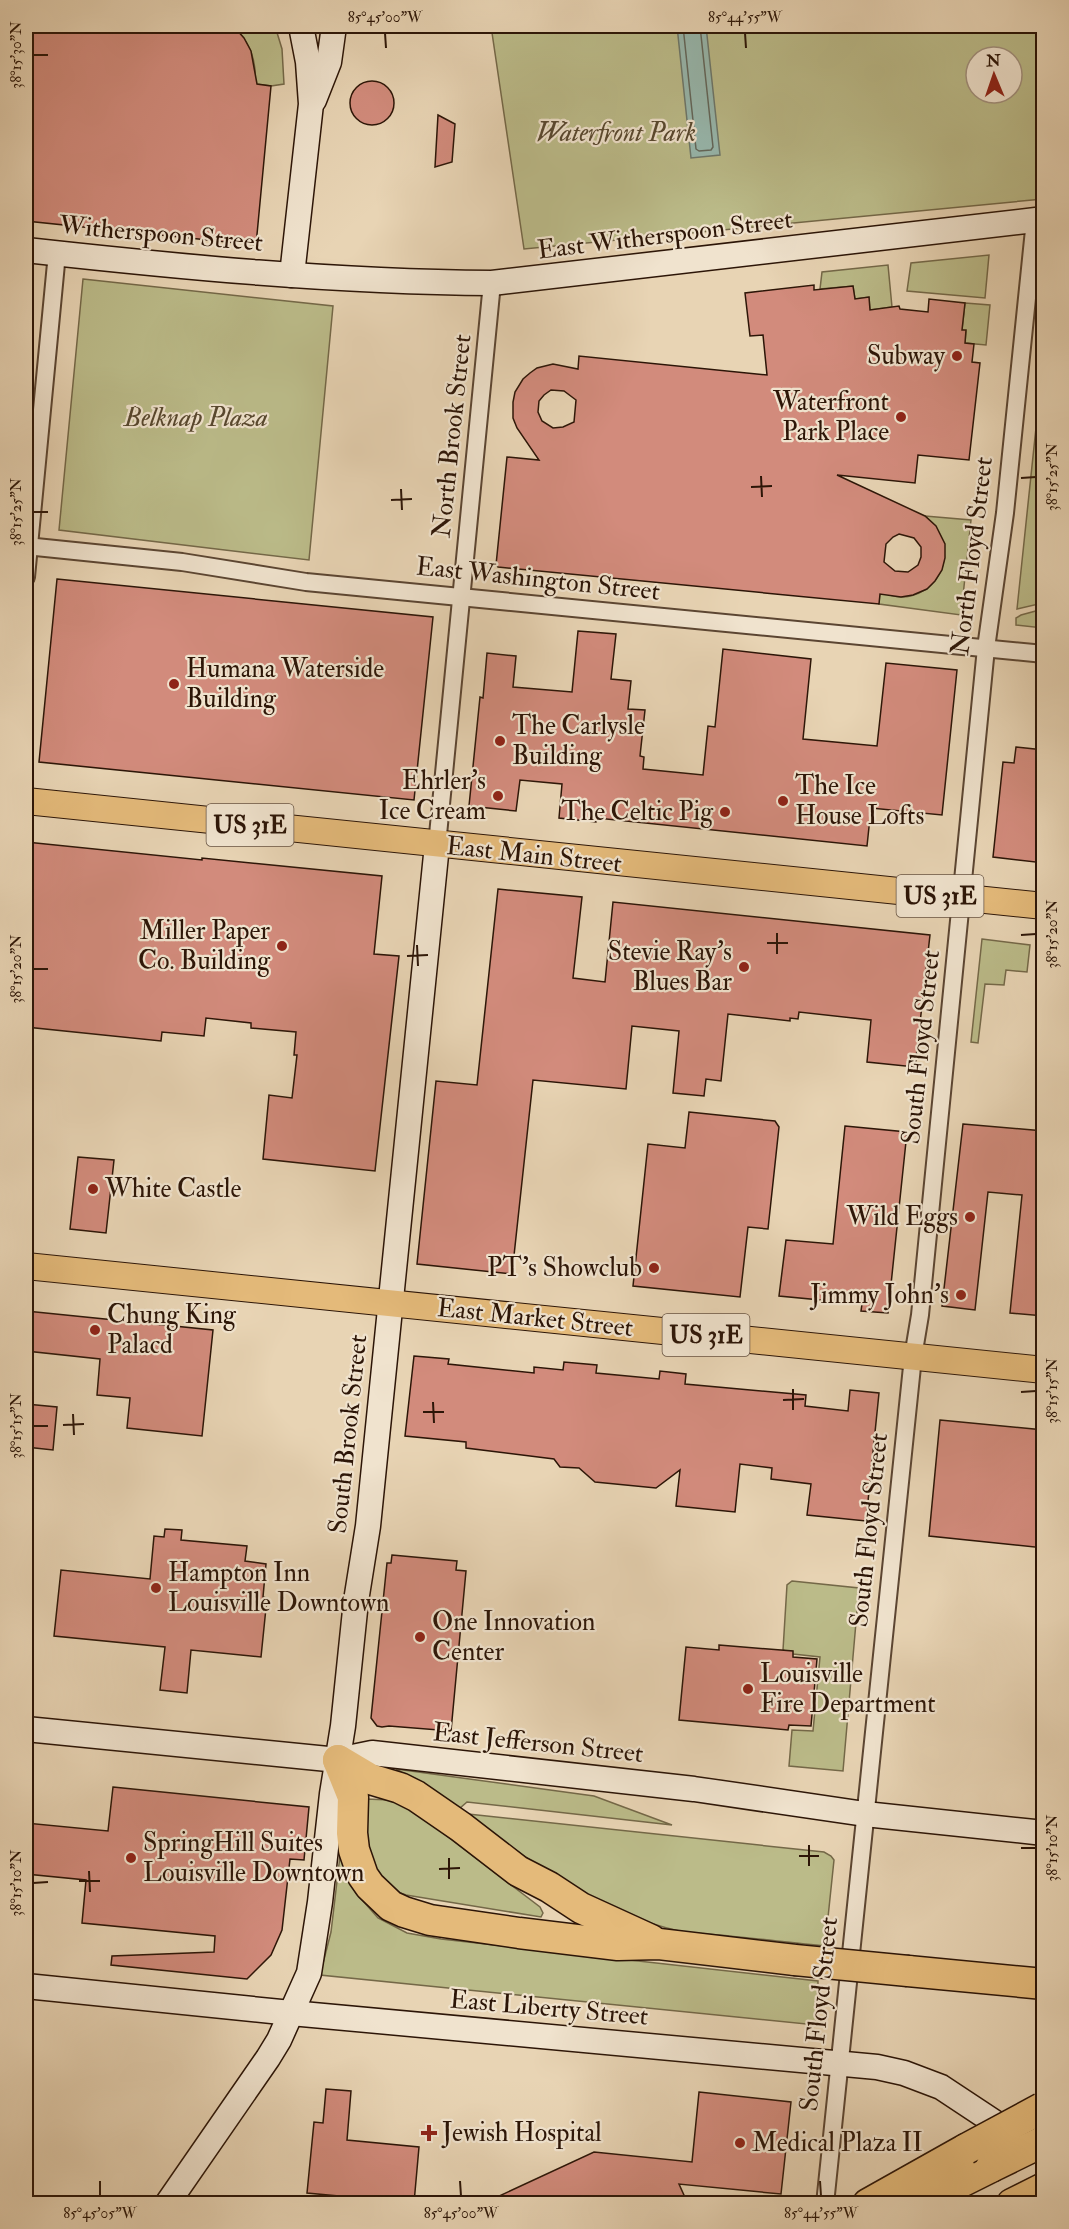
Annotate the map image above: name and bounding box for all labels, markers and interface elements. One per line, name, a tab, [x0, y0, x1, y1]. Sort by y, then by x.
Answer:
text: 85°45'00"W	[348, 8, 423, 27]
text: 85°44'55"W	[708, 8, 783, 27]
text: 38°15'30"N	[7, 21, 26, 89]
north arrow	[964, 45, 1024, 105]
text: N	[985, 51, 1002, 71]
park label: Waterfront Park	[536, 117, 696, 149]
street label: East Witherspoon Street	[536, 203, 794, 268]
street label: Witherspoon Street	[57, 209, 264, 260]
street label: North Brook Street	[425, 333, 479, 539]
place label: Subway	[867, 340, 946, 372]
marker: Subway	[950, 349, 964, 363]
place label: Waterfront Park Place	[772, 386, 889, 448]
park label: Belknap Plaza	[122, 402, 268, 434]
marker: Waterfront Park Place	[894, 410, 908, 424]
text: 38°15'25"N	[1043, 442, 1062, 511]
street label: North Floyd Street	[944, 455, 1000, 657]
text: 38°15'25"N	[7, 477, 26, 546]
street label: East Washington Street	[414, 550, 662, 608]
place label: Humana Waterside Building	[186, 653, 384, 715]
marker: Humana Waterside Building	[167, 677, 181, 691]
place label: The Carlysle Building	[512, 710, 645, 772]
marker: The Carlysle Building	[493, 734, 507, 748]
place label: Ehrler's Ice Cream	[379, 765, 486, 827]
place label: The Ice House Lofts	[795, 770, 925, 832]
marker: Ehrler's Ice Cream	[491, 789, 505, 803]
marker: The Ice House Lofts	[776, 794, 790, 808]
place label: The Celtic Pig	[561, 796, 714, 828]
road number: US 31E	[206, 804, 294, 846]
marker: The Celtic Pig	[718, 805, 732, 819]
street label: East Main Street	[445, 830, 623, 880]
road number: US 31E	[896, 875, 984, 917]
text: 38°15'20"N	[1043, 899, 1062, 969]
place label: Miller Paper Co. Building	[138, 915, 271, 977]
text: 38°15'20"N	[7, 934, 26, 1004]
place label: Stevie Ray's Blues Bar	[608, 936, 732, 998]
marker: Miller Paper Co. Building	[275, 939, 289, 953]
street label: South Floyd Street	[895, 948, 947, 1146]
marker: Stevie Ray's Blues Bar	[737, 960, 751, 974]
place label: White Castle	[104, 1173, 241, 1205]
marker: White Castle	[86, 1182, 100, 1196]
place label: Wild Eggs	[846, 1201, 958, 1233]
marker: Wild Eggs	[963, 1210, 977, 1224]
place label: PT's Showclub	[487, 1252, 642, 1284]
marker: PT's Showclub	[647, 1261, 661, 1275]
place label: Jimmy John's	[809, 1279, 949, 1311]
marker: Jimmy John's	[954, 1288, 968, 1302]
street label: East Market Street	[435, 1292, 635, 1344]
place label: Chung King Palacd	[107, 1299, 237, 1361]
road number: US 31E	[662, 1314, 750, 1356]
marker: Chung King Palacd	[88, 1323, 102, 1337]
street label: South Brook Street	[322, 1333, 374, 1535]
text: 38°15'15"N	[1043, 1358, 1062, 1424]
text: 38°15'15"N	[7, 1393, 26, 1459]
street label: South Floyd Street	[843, 1431, 895, 1629]
place label: Hampton Inn Louisville Downtown	[168, 1557, 389, 1619]
marker: Hampton Inn Louisville Downtown	[149, 1581, 163, 1595]
place label: One Innovation Center	[432, 1606, 595, 1668]
marker: One Innovation Center	[413, 1630, 427, 1644]
place label: Louisville Fire Department	[760, 1658, 936, 1721]
marker: Louisville Fire Department	[741, 1682, 755, 1696]
street label: East Jefferson Street	[431, 1716, 645, 1770]
text: 38°15'10"N	[1043, 1814, 1062, 1881]
place label: SpringHill Suites Louisville Downtown	[143, 1827, 364, 1889]
text: 38°15'10"N	[7, 1849, 26, 1916]
marker: SpringHill Suites Louisville Downtown	[124, 1851, 138, 1865]
street label: South Floyd Street	[793, 1915, 845, 2113]
street label: East Liberty Street	[448, 1983, 650, 2033]
place label: Jewish Hospital	[441, 2117, 602, 2150]
marker: Jewish Hospital	[420, 2124, 438, 2142]
place label: Medical Plaza II	[752, 2127, 923, 2159]
marker: Medical Plaza II	[733, 2136, 747, 2150]
text: 85°45'05"W	[63, 2204, 138, 2223]
text: 85°45'00"W	[424, 2204, 499, 2223]
text: 85°44'55"W	[784, 2204, 859, 2223]

